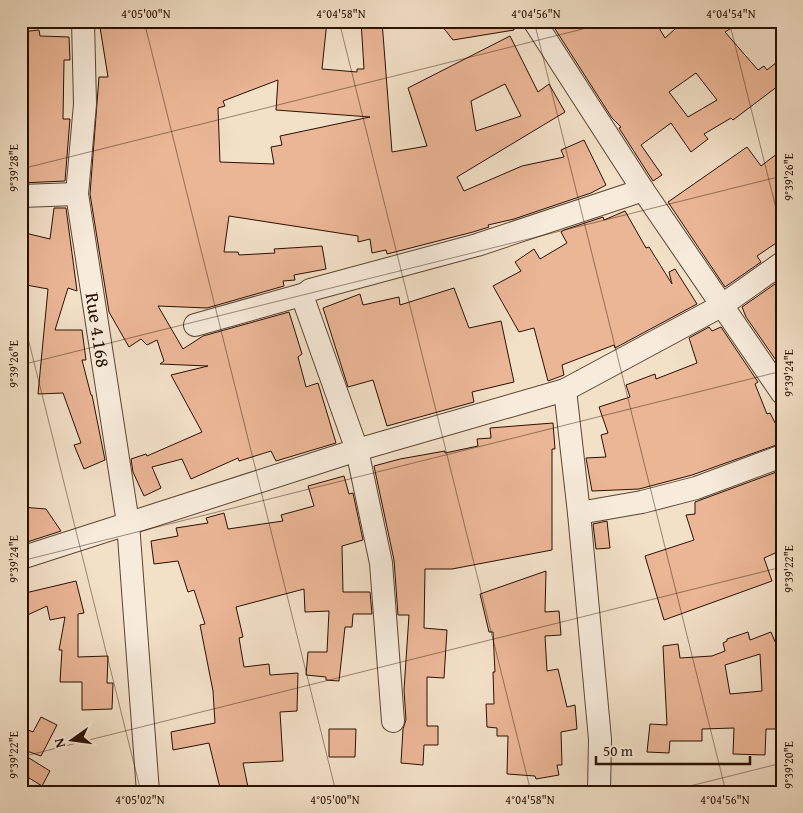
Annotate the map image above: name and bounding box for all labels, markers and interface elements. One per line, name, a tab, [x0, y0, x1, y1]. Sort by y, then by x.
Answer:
text: 4°05'00"N	[121, 5, 171, 22]
text: 4°04'58"N	[316, 5, 366, 22]
text: 4°04'56"N	[511, 5, 561, 22]
text: 4°04'54"N	[706, 5, 756, 22]
text: 9°39'28"E	[5, 144, 22, 192]
text: 9°39'26"E	[780, 153, 797, 201]
street label: Rue 4.168	[78, 291, 118, 369]
text: 9°39'26"E	[5, 340, 22, 388]
text: 9°39'24"E	[780, 349, 797, 397]
text: 9°39'24"E	[5, 535, 22, 583]
text: 9°39'22"E	[780, 545, 797, 593]
north arrow	[48, 716, 98, 766]
text: 9°39'22"E	[5, 731, 22, 779]
scale bar	[596, 733, 749, 765]
text: N	[48, 736, 70, 750]
text: 50 m	[603, 740, 634, 761]
text: 9°39'20"E	[780, 741, 797, 789]
text: 4°05'02"N	[115, 791, 165, 808]
text: 4°05'00"N	[310, 791, 360, 808]
text: 4°04'58"N	[505, 791, 555, 808]
text: 4°04'56"N	[700, 791, 750, 808]

